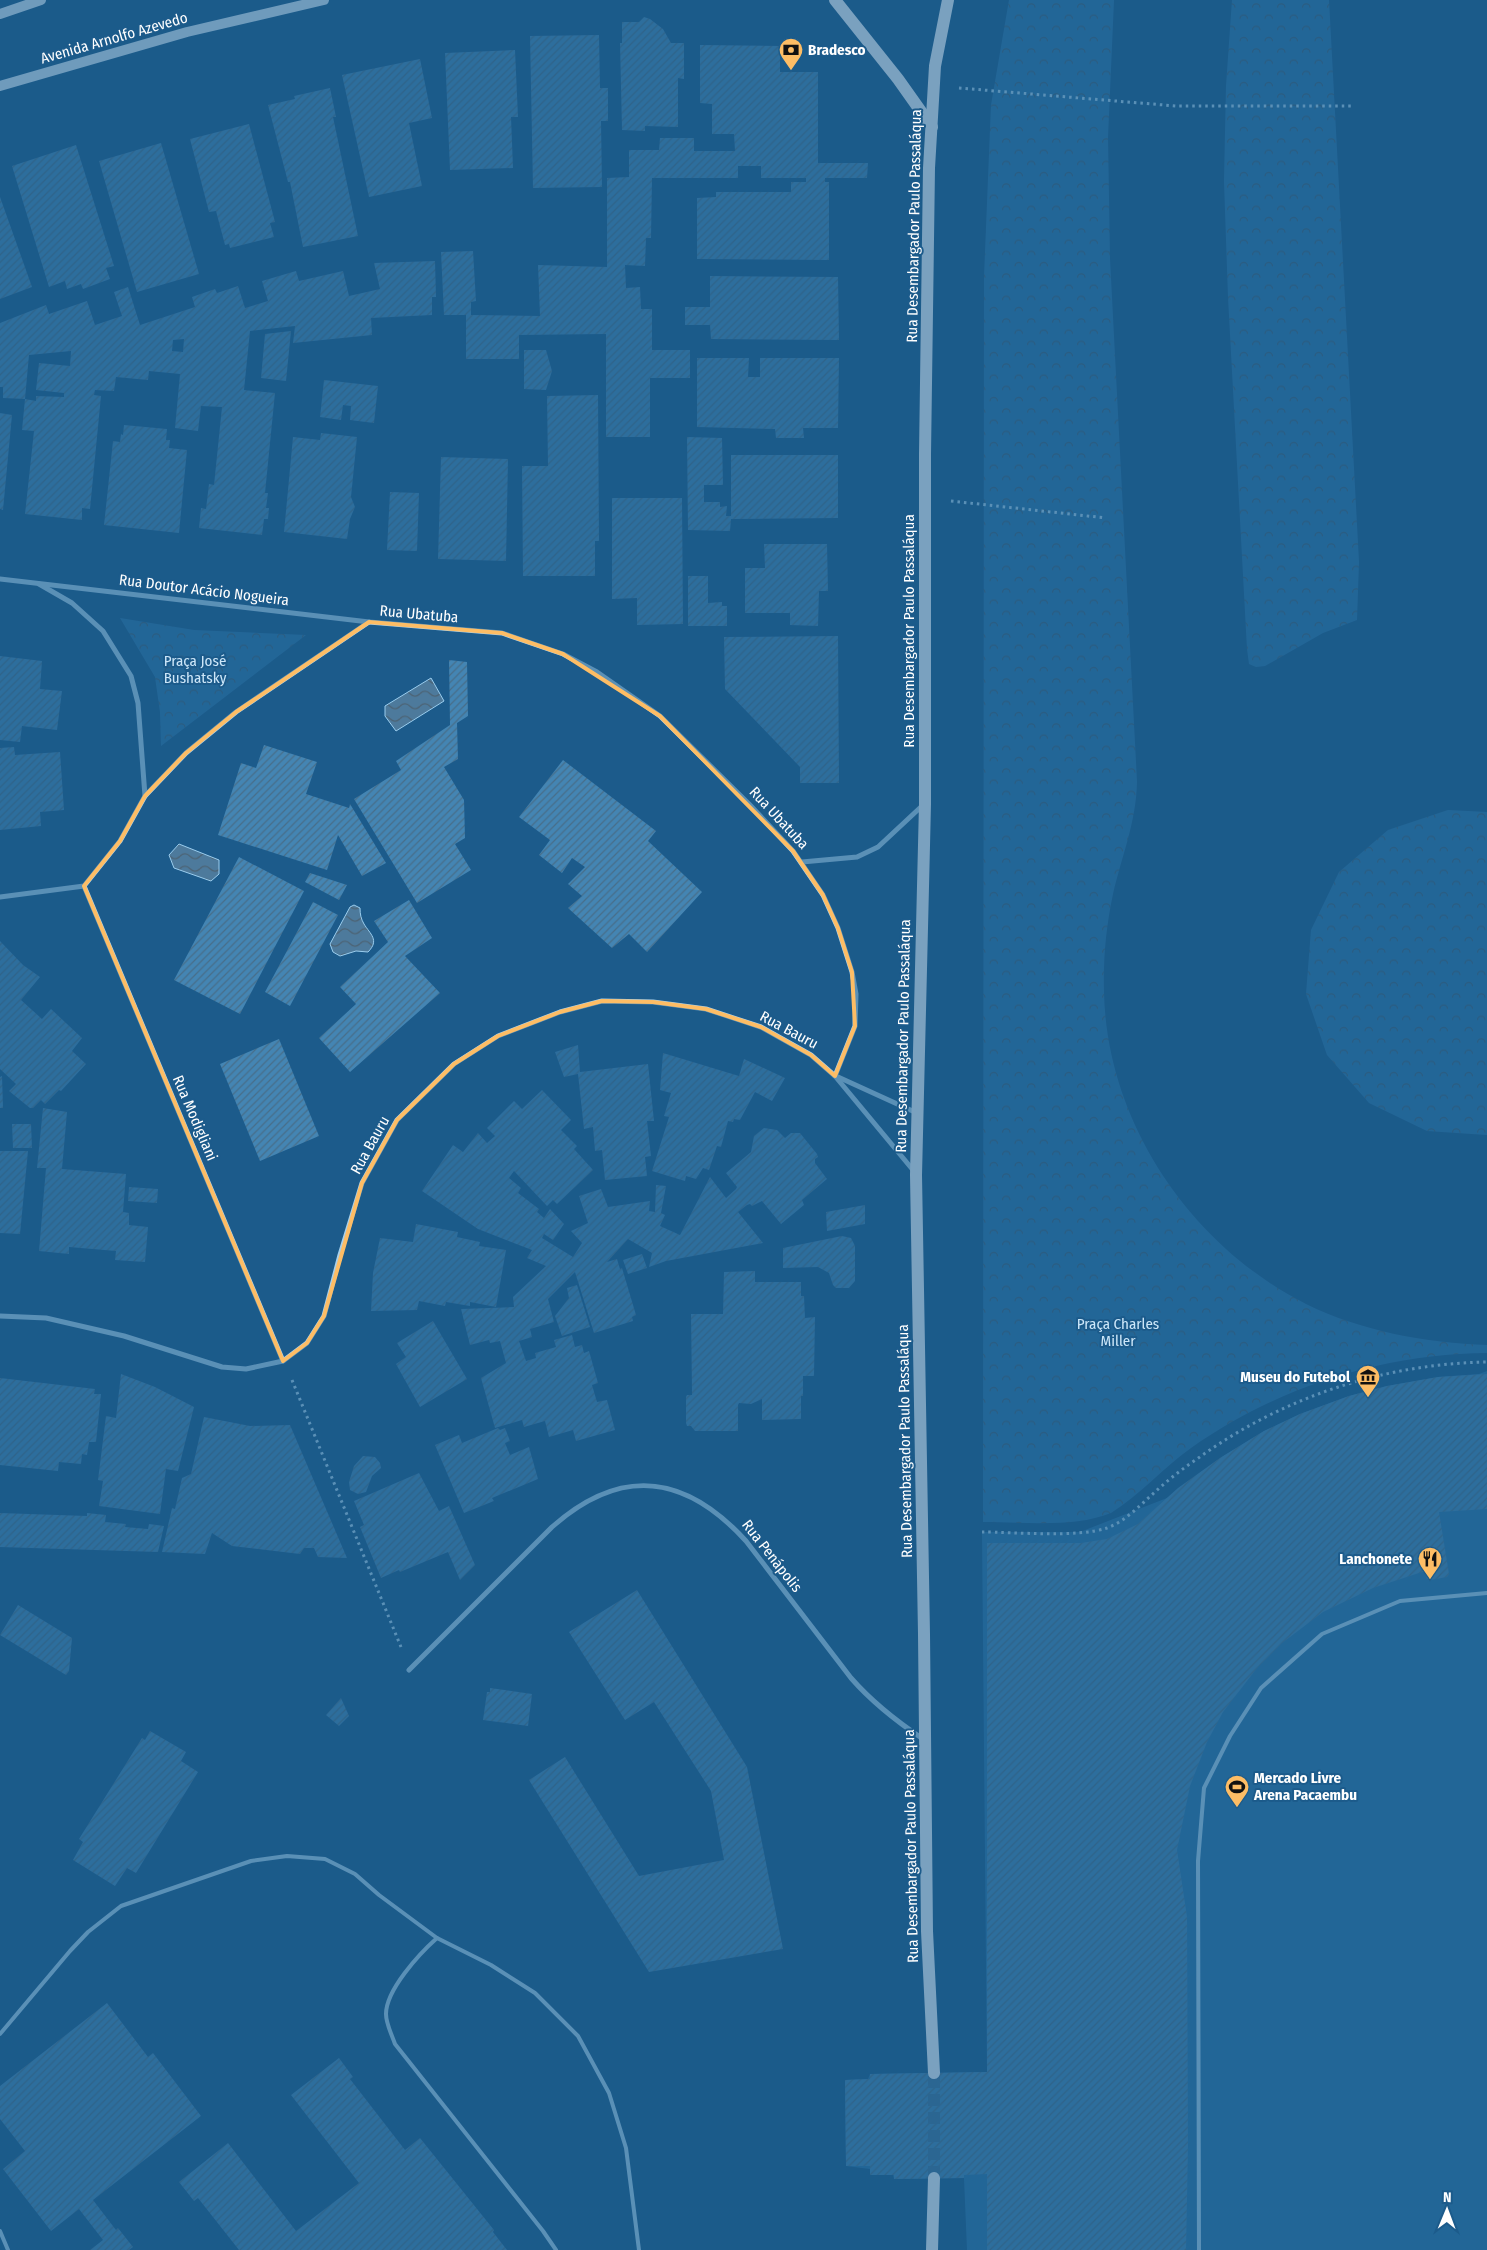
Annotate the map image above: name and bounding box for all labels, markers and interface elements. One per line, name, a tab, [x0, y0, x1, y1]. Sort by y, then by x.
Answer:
street label: Avenida Arnolfo Azevedo	[38, 8, 190, 68]
bank icon: Bradesco	[778, 37, 804, 71]
place label: Bradesco	[808, 41, 866, 59]
street label: Rua Desembargador Paulo Passaláqua	[903, 109, 925, 343]
street label: Rua Desembargador Paulo Passaláqua	[900, 514, 918, 748]
street label: Rua Doutor Acácio Nogueira	[118, 571, 290, 609]
street label: Rua Ubatuba	[379, 602, 459, 626]
park label: Praça José Bushatsky	[164, 652, 227, 687]
street label: Rua Ubatuba	[746, 783, 812, 853]
street label: Rua Desembargador Paulo Passaláqua	[892, 919, 914, 1153]
street label: Rua Bauru	[757, 1007, 821, 1053]
street label: Rua Modigliani	[169, 1073, 221, 1163]
street label: Rua Bauru	[347, 1113, 393, 1177]
park label: Praça Charles Miller	[1077, 1315, 1159, 1350]
street label: Rua Desembargador Paulo Passaláqua	[894, 1324, 916, 1558]
museum icon: Museu do Futebol	[1355, 1364, 1381, 1398]
place label: Museu do Futebol	[1240, 1368, 1351, 1386]
street label: Rua Penápolis	[738, 1516, 806, 1596]
restaurant icon: Lanchonete	[1417, 1546, 1443, 1580]
place label: Lanchonete	[1339, 1550, 1412, 1568]
street label: Rua Desembargador Paulo Passaláqua	[900, 1729, 922, 1963]
place label: Mercado Livre Arena Pacaembu	[1253, 1769, 1357, 1804]
sports icon: Mercado Livre Arena Pacaembu	[1224, 1774, 1250, 1808]
north arrow	[1422, 2185, 1472, 2235]
text: N	[1443, 2189, 1452, 2206]

